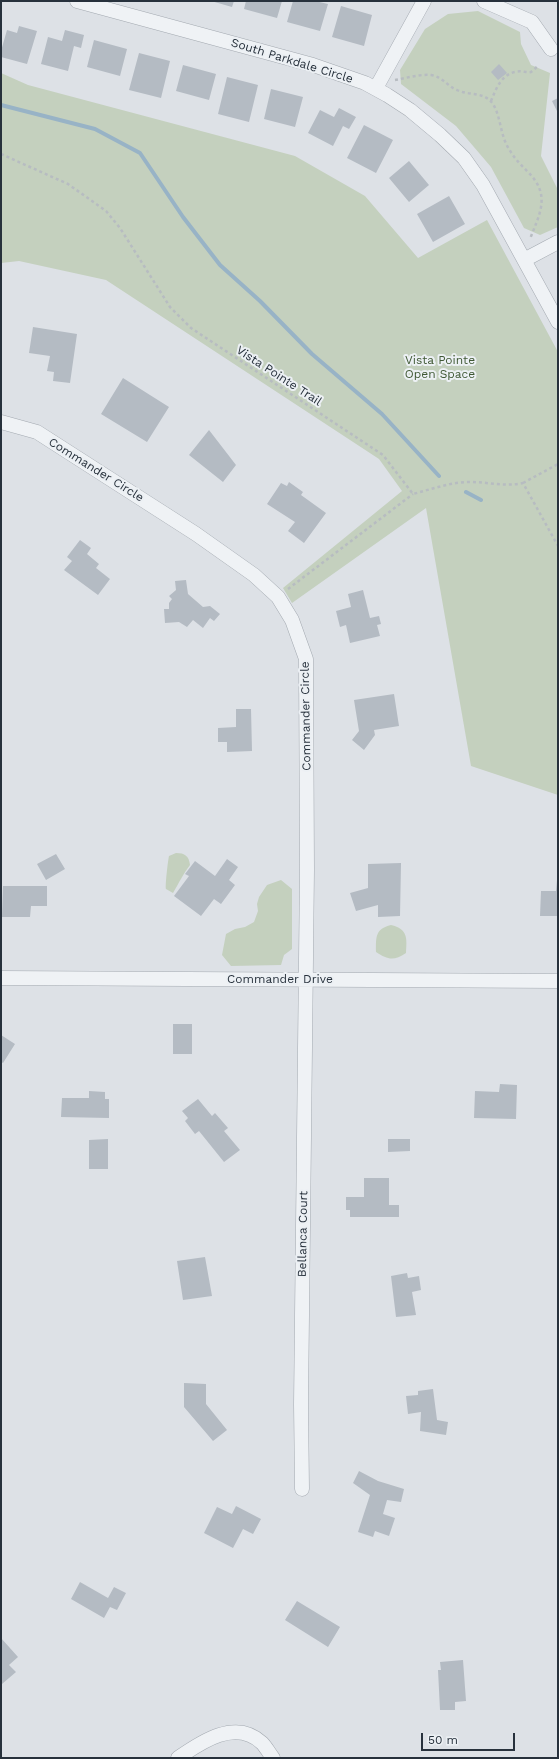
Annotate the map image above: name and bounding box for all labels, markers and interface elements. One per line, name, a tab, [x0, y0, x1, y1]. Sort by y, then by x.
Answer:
street label: South Parkdale Circle	[229, 36, 355, 86]
street label: Vista Pointe Trail	[234, 343, 324, 409]
park label: Vista Pointe Open Space	[405, 353, 475, 381]
street label: Commander Circle	[46, 435, 146, 505]
street label: Commander Circle	[298, 661, 314, 771]
street label: Commander Drive	[227, 972, 333, 986]
street label: Bellanca Court	[295, 1191, 311, 1277]
scale bar	[423, 1725, 517, 1751]
text: 50 m	[428, 1733, 458, 1747]

